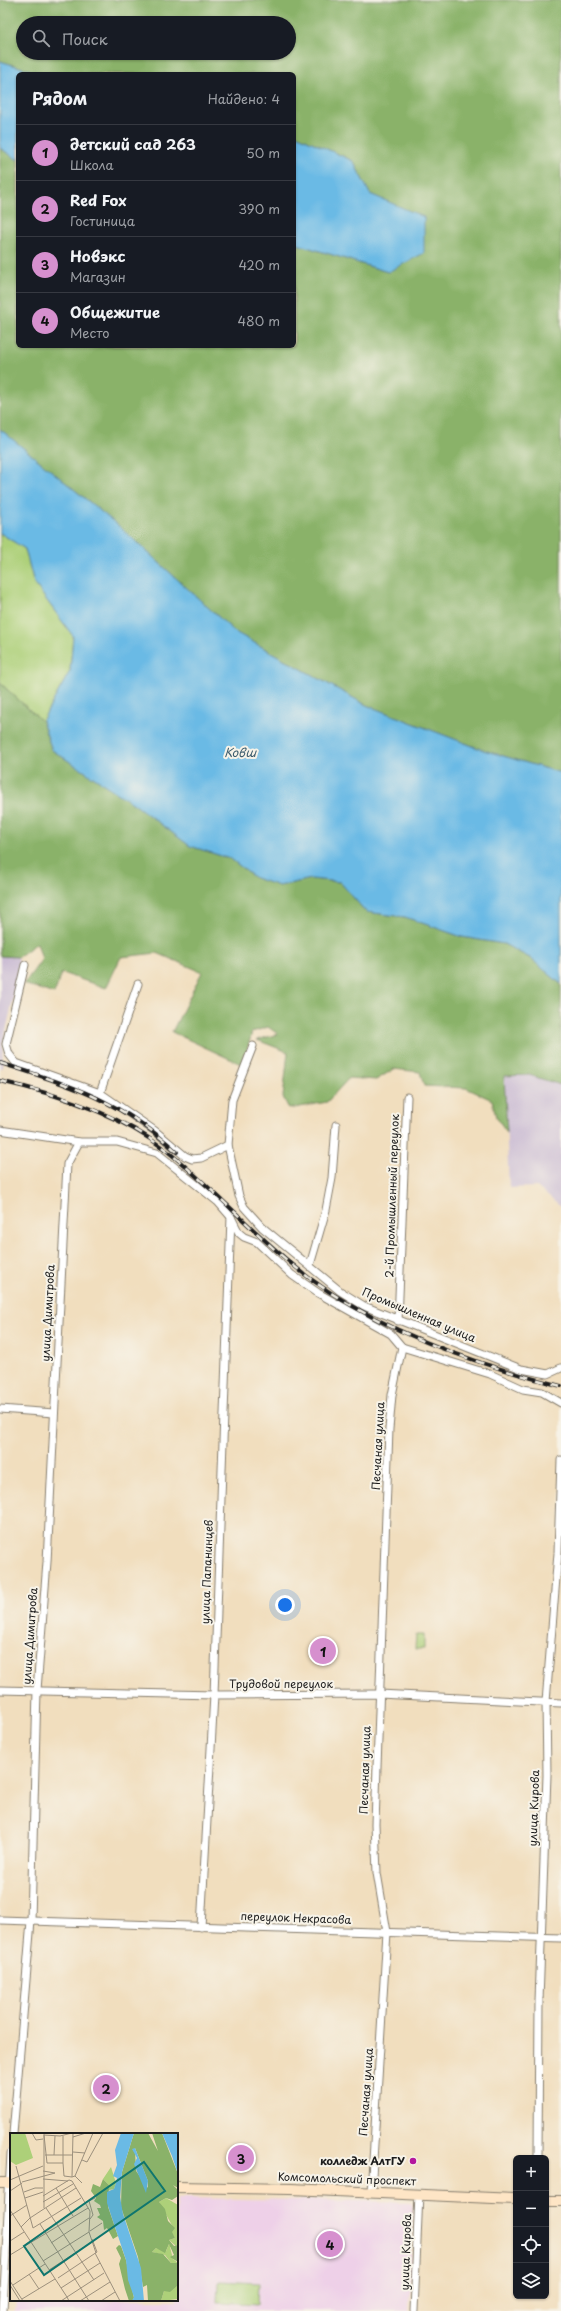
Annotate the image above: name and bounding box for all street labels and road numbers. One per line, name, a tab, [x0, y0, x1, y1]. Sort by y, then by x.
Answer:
street label: 2-й Промышленный переулок	[380, 1113, 403, 1278]
street label: улица Димитрова	[36, 1264, 59, 1362]
street label: Промышленная улица	[360, 1283, 479, 1346]
street label: Песчаная улица	[367, 1401, 388, 1491]
street label: улица Папанинцев	[196, 1519, 217, 1624]
street label: улица Димитрова	[18, 1587, 41, 1685]
street label: Трудовой переулок	[229, 1675, 333, 1692]
street label: Песчаная улица	[354, 1725, 375, 1814]
street label: улица Кирова	[524, 1769, 543, 1847]
street label: переулок Некрасова	[240, 1907, 352, 1928]
street label: Песчаная улица	[354, 2047, 377, 2137]
street label: Комсомольский проспект	[277, 2168, 417, 2189]
street label: улица Кирова	[396, 2213, 415, 2291]

